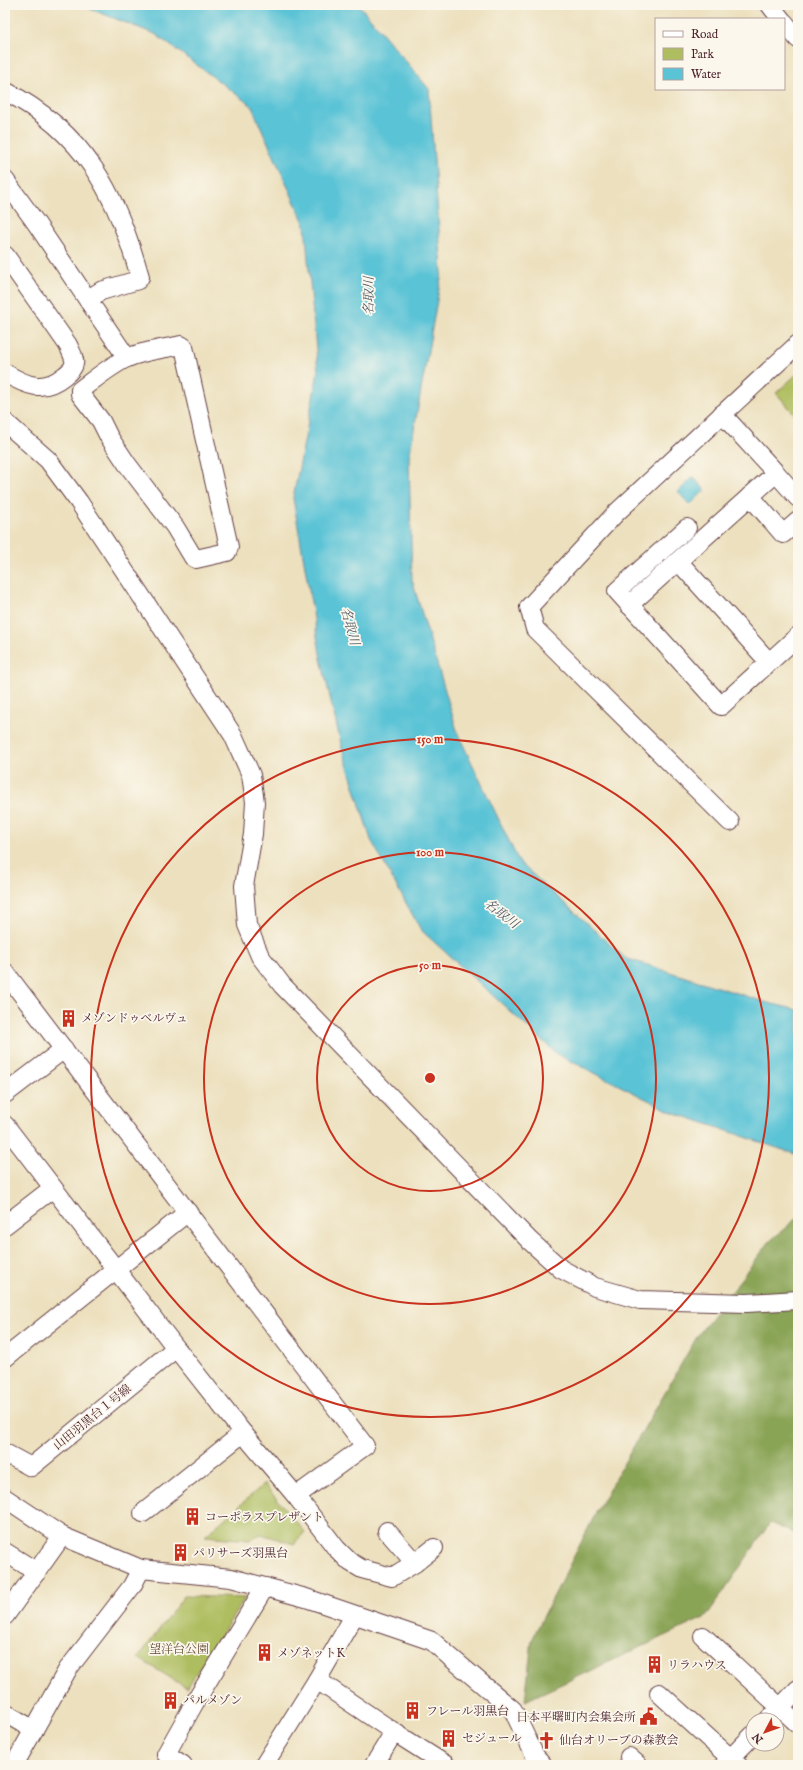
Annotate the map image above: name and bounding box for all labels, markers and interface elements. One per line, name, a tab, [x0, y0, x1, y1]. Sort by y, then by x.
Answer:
legend	[655, 18, 785, 90]
text: Road	[691, 27, 719, 42]
text: Park	[691, 47, 714, 62]
text: Water	[691, 67, 722, 82]
water label: 名取川	[361, 275, 378, 316]
water label: 名取川	[336, 605, 363, 649]
text: 150 m	[417, 732, 444, 747]
text: 100 m	[416, 845, 445, 860]
water label: 名取川	[480, 896, 523, 934]
text: 50 m	[419, 958, 442, 973]
building icon: メゾンドゥベルヴュ	[58, 1008, 78, 1028]
place label: メゾンドゥベルヴュ	[81, 1011, 188, 1026]
centre of rings	[423, 1071, 437, 1085]
street label: 山田羽黒台１号線	[50, 1381, 134, 1453]
building icon: コーポラスプレザント	[182, 1507, 202, 1527]
place label: コーポラスプレザント	[205, 1510, 324, 1525]
building icon: パリサーズ羽黒台	[170, 1543, 190, 1563]
place label: パリサーズ羽黒台	[193, 1546, 288, 1561]
park label: 望洋台公園	[149, 1642, 209, 1657]
building icon: メゾネットK	[254, 1643, 274, 1663]
place label: メゾネットK	[277, 1646, 345, 1661]
building icon: リラハウス	[644, 1655, 664, 1675]
place label: リラハウス	[667, 1658, 727, 1673]
building icon: パルメゾン	[160, 1690, 180, 1710]
place label: パルメゾン	[183, 1693, 242, 1708]
building icon: フレール羽黒台	[403, 1701, 423, 1721]
place label: フレール羽黒台	[426, 1704, 509, 1719]
public building icon: 日本平曙町内会集会所	[639, 1707, 659, 1727]
place label: 日本平曙町内会集会所	[516, 1710, 636, 1725]
north arrow	[745, 1712, 785, 1752]
building icon: セジュール	[439, 1728, 459, 1748]
text: N	[749, 1729, 767, 1747]
church icon: 仙台オリーブの森教会	[536, 1730, 556, 1750]
place label: セジュール	[462, 1731, 522, 1746]
place label: 仙台オリーブの森教会	[559, 1733, 678, 1748]

